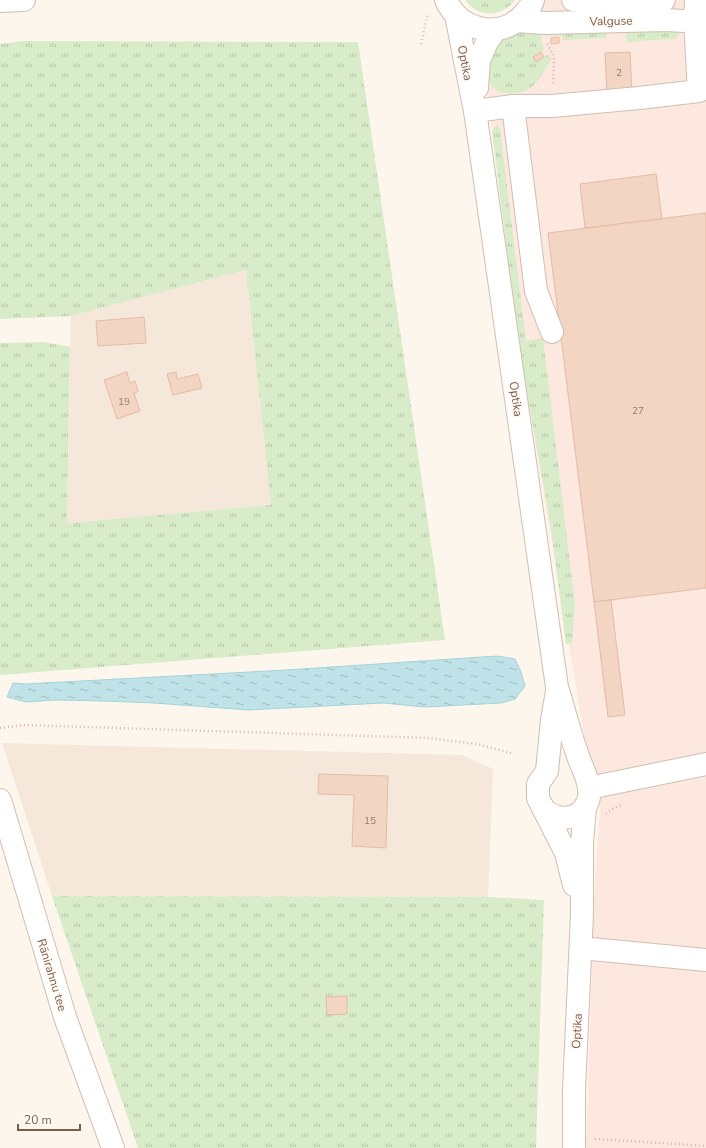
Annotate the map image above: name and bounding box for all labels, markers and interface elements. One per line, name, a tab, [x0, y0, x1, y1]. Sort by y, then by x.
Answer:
street label: Valguse	[588, 13, 633, 29]
street label: Optika	[454, 44, 476, 82]
house number: 2	[616, 66, 622, 80]
street label: Optika	[506, 380, 526, 418]
house number: 19	[118, 395, 130, 409]
house number: 27	[632, 404, 644, 418]
house number: 15	[364, 814, 376, 828]
street label: Ränirahnu tee	[33, 937, 71, 1013]
street label: Optika	[568, 1013, 586, 1049]
scale bar	[18, 1106, 80, 1132]
text: 20 m	[24, 1112, 52, 1128]

